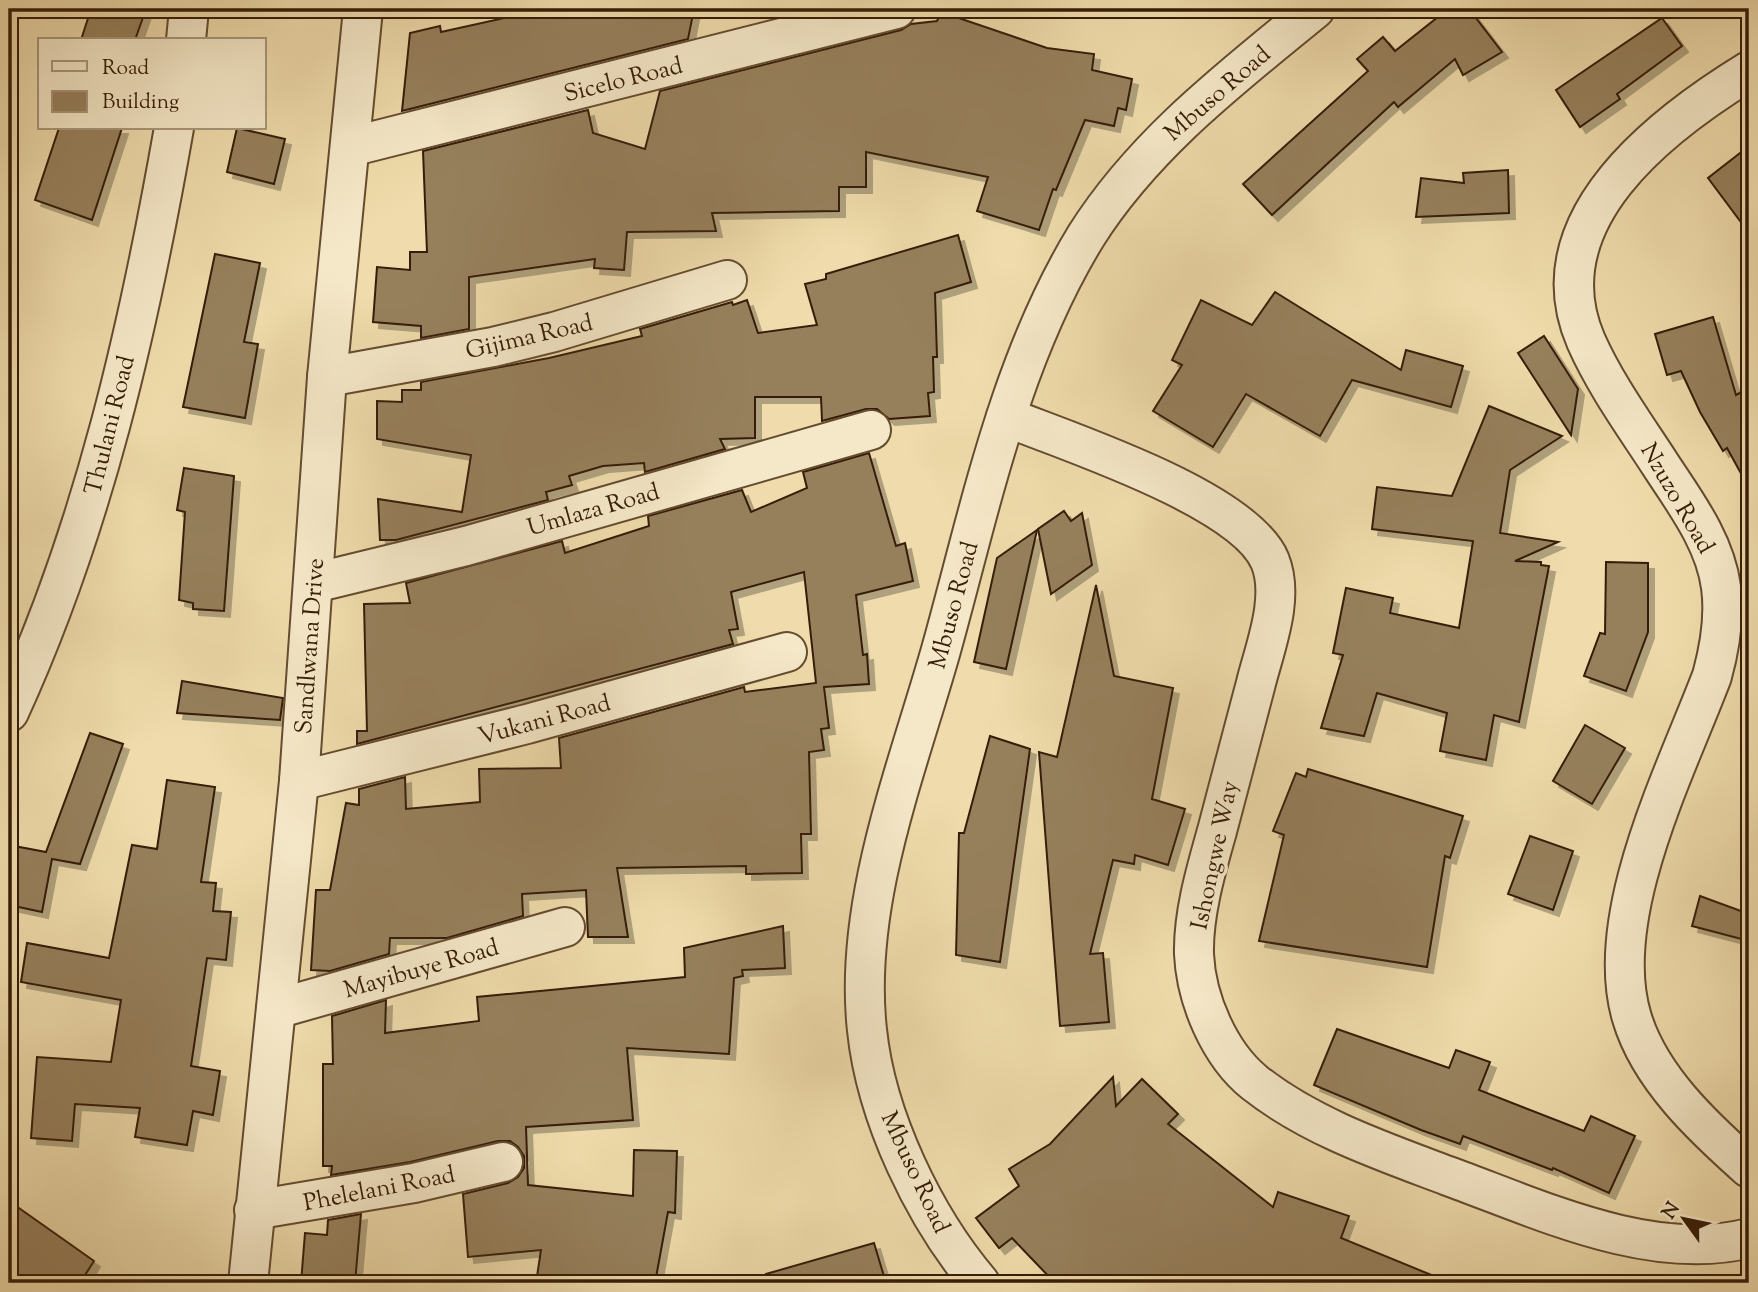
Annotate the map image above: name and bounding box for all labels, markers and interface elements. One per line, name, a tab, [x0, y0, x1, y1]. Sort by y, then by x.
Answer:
legend	[38, 38, 266, 130]
street label: Mbuso Road	[1158, 38, 1279, 150]
street label: Sicelo Road	[560, 50, 687, 112]
text: Road	[102, 54, 149, 84]
text: Building	[102, 88, 179, 118]
street label: Gijima Road	[462, 307, 597, 369]
street label: Thulani Road	[77, 352, 145, 499]
street label: Nzuzo Road	[1631, 437, 1722, 561]
street label: Umlaza Road	[523, 476, 664, 546]
street label: Mbuso Road	[922, 537, 988, 673]
street label: Sandlwana Drive	[288, 557, 334, 735]
street label: Vukani Road	[474, 687, 615, 755]
street label: Ishongwe Way	[1184, 778, 1248, 933]
street label: Mayibuye Road	[340, 931, 504, 1008]
street label: Mbuso Road	[871, 1106, 957, 1240]
street label: Phelelani Road	[301, 1159, 459, 1221]
north arrow	[1650, 1184, 1720, 1254]
text: N	[1656, 1197, 1687, 1225]

